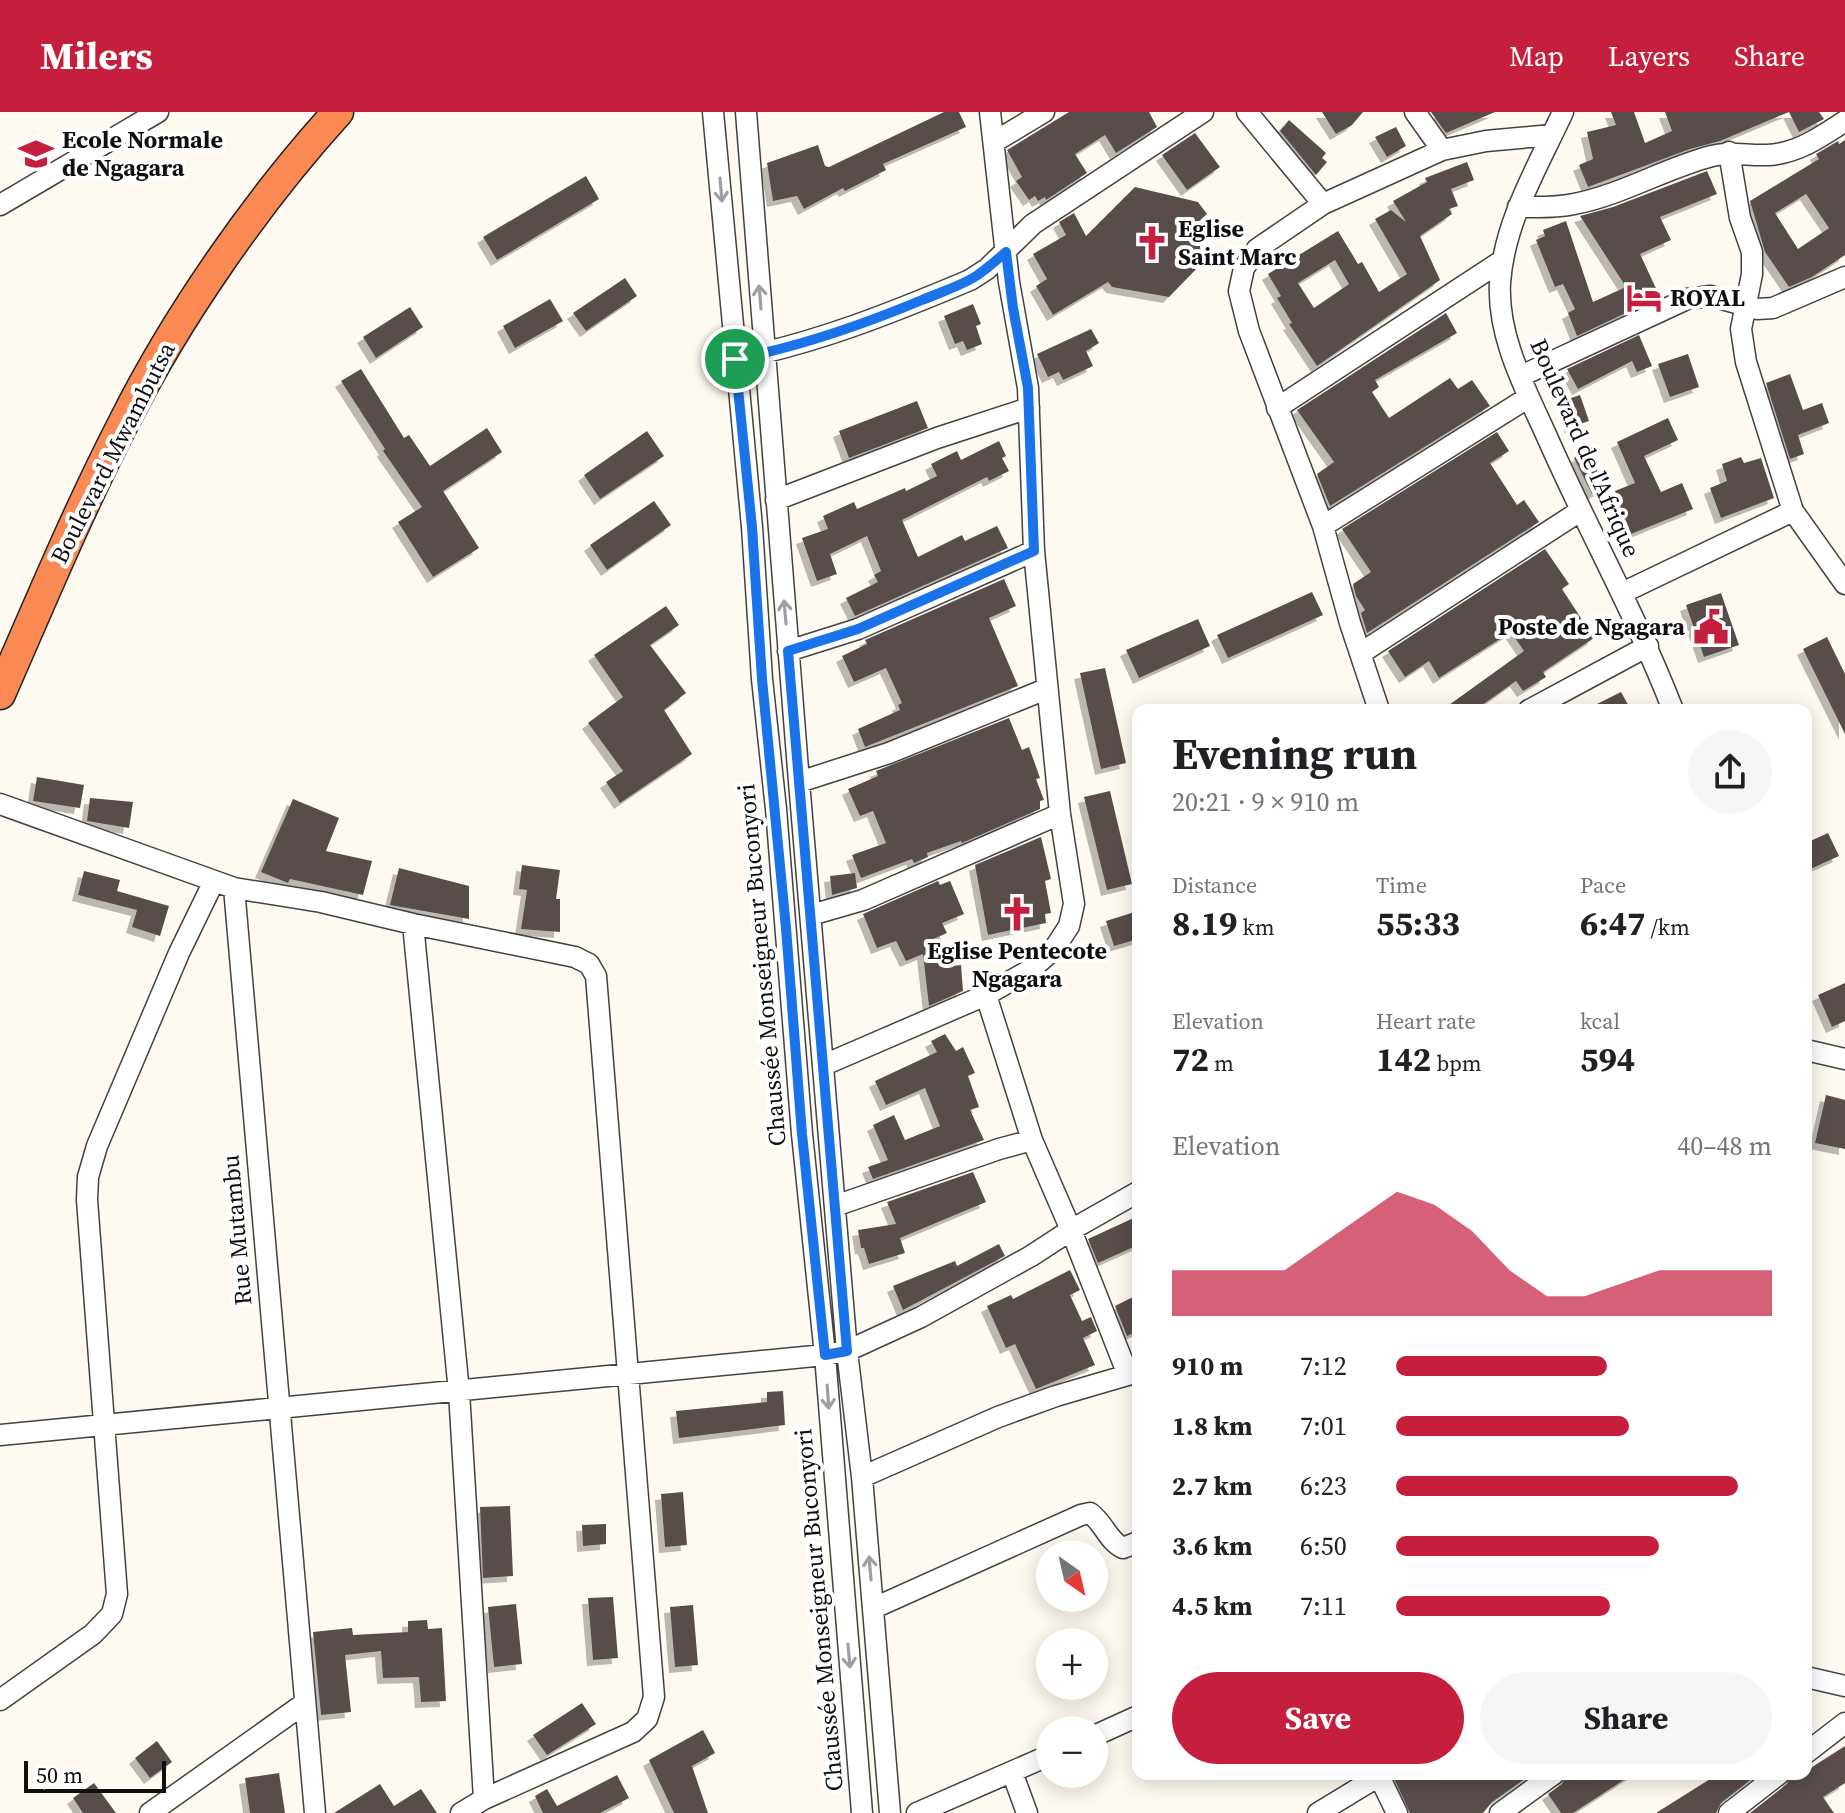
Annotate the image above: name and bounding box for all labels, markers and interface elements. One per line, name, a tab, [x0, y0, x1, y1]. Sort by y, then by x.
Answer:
text: Milers	[40, 30, 153, 82]
text: Map	[1509, 37, 1564, 75]
text: Layers	[1608, 37, 1690, 75]
text: Share	[1734, 37, 1805, 75]
place label: Ecole Normale de Ngagara	[62, 123, 223, 184]
school or university icon: Ecole Normale de Ngagara	[17, 135, 55, 173]
one-way arrow	[713, 176, 728, 203]
place label: Eglise Saint Marc	[1178, 212, 1297, 273]
church icon: Eglise Saint Marc	[1133, 224, 1171, 262]
hotel icon: ROYAL	[1625, 279, 1663, 317]
place label: ROYAL	[1670, 281, 1745, 314]
one-way arrow	[752, 284, 767, 311]
pin	[701, 325, 769, 393]
street label: Boulevard de l'Afrique	[1522, 333, 1648, 562]
street label: Boulevard Mwambutsa	[42, 336, 183, 569]
icon: arrive	[713, 337, 757, 381]
one-way arrow	[777, 599, 792, 626]
public building icon: Poste de Ngagara	[1692, 608, 1730, 646]
place label: Poste de Ngagara	[1498, 610, 1685, 643]
text: Evening run	[1172, 723, 1417, 784]
button: share	[1688, 730, 1772, 814]
street label: Chaussée Monseigneur Buconyori	[729, 782, 794, 1148]
text: 20:21 · 9 × 910 m	[1172, 784, 1359, 820]
text: Distance	[1172, 870, 1257, 900]
text: Time	[1376, 870, 1427, 900]
text: Pace	[1580, 870, 1626, 900]
church icon: Eglise Pentecote Ngagara	[998, 895, 1036, 933]
text: 8.19	[1172, 900, 1237, 946]
text: 55:33	[1376, 900, 1460, 946]
text: 6:47	[1580, 900, 1645, 946]
text: km	[1237, 912, 1274, 942]
text: /km	[1645, 912, 1690, 942]
place label: Eglise Pentecote Ngagara	[927, 934, 1107, 995]
text: Elevation	[1172, 1006, 1264, 1036]
text: Heart rate	[1376, 1006, 1476, 1036]
text: kcal	[1580, 1006, 1620, 1036]
text: 72	[1172, 1036, 1209, 1082]
text: 142	[1376, 1036, 1431, 1082]
text: 594	[1580, 1036, 1635, 1082]
text: m	[1209, 1048, 1234, 1078]
text: bpm	[1431, 1048, 1482, 1078]
text: Elevation	[1172, 1128, 1281, 1164]
text: 40–48 m	[1677, 1128, 1772, 1164]
street label: Rue Mutambu	[213, 1153, 260, 1307]
text: 910 m	[1172, 1348, 1243, 1384]
text: 7:12	[1300, 1348, 1347, 1384]
one-way arrow	[821, 1383, 836, 1410]
text: 1.8 km	[1172, 1408, 1253, 1444]
text: 7:01	[1300, 1408, 1347, 1444]
street label: Chaussée Monseigneur Buconyori	[786, 1427, 851, 1793]
text: 2.7 km	[1172, 1468, 1253, 1504]
text: 6:23	[1300, 1468, 1347, 1504]
text: 3.6 km	[1172, 1528, 1253, 1564]
text: 6:50	[1300, 1528, 1347, 1564]
north arrow	[1036, 1540, 1108, 1612]
map controls	[1036, 1540, 1108, 1788]
one-way arrow	[862, 1555, 877, 1582]
text: 4.5 km	[1172, 1588, 1253, 1624]
text: 7:11	[1300, 1588, 1347, 1624]
button: +	[1036, 1628, 1108, 1700]
one-way arrow	[842, 1642, 857, 1669]
button: Save	[1172, 1672, 1464, 1764]
button: Share	[1480, 1672, 1772, 1764]
button: −	[1036, 1716, 1108, 1788]
scale bar	[24, 1757, 166, 1793]
text: 50 m	[36, 1760, 83, 1790]

